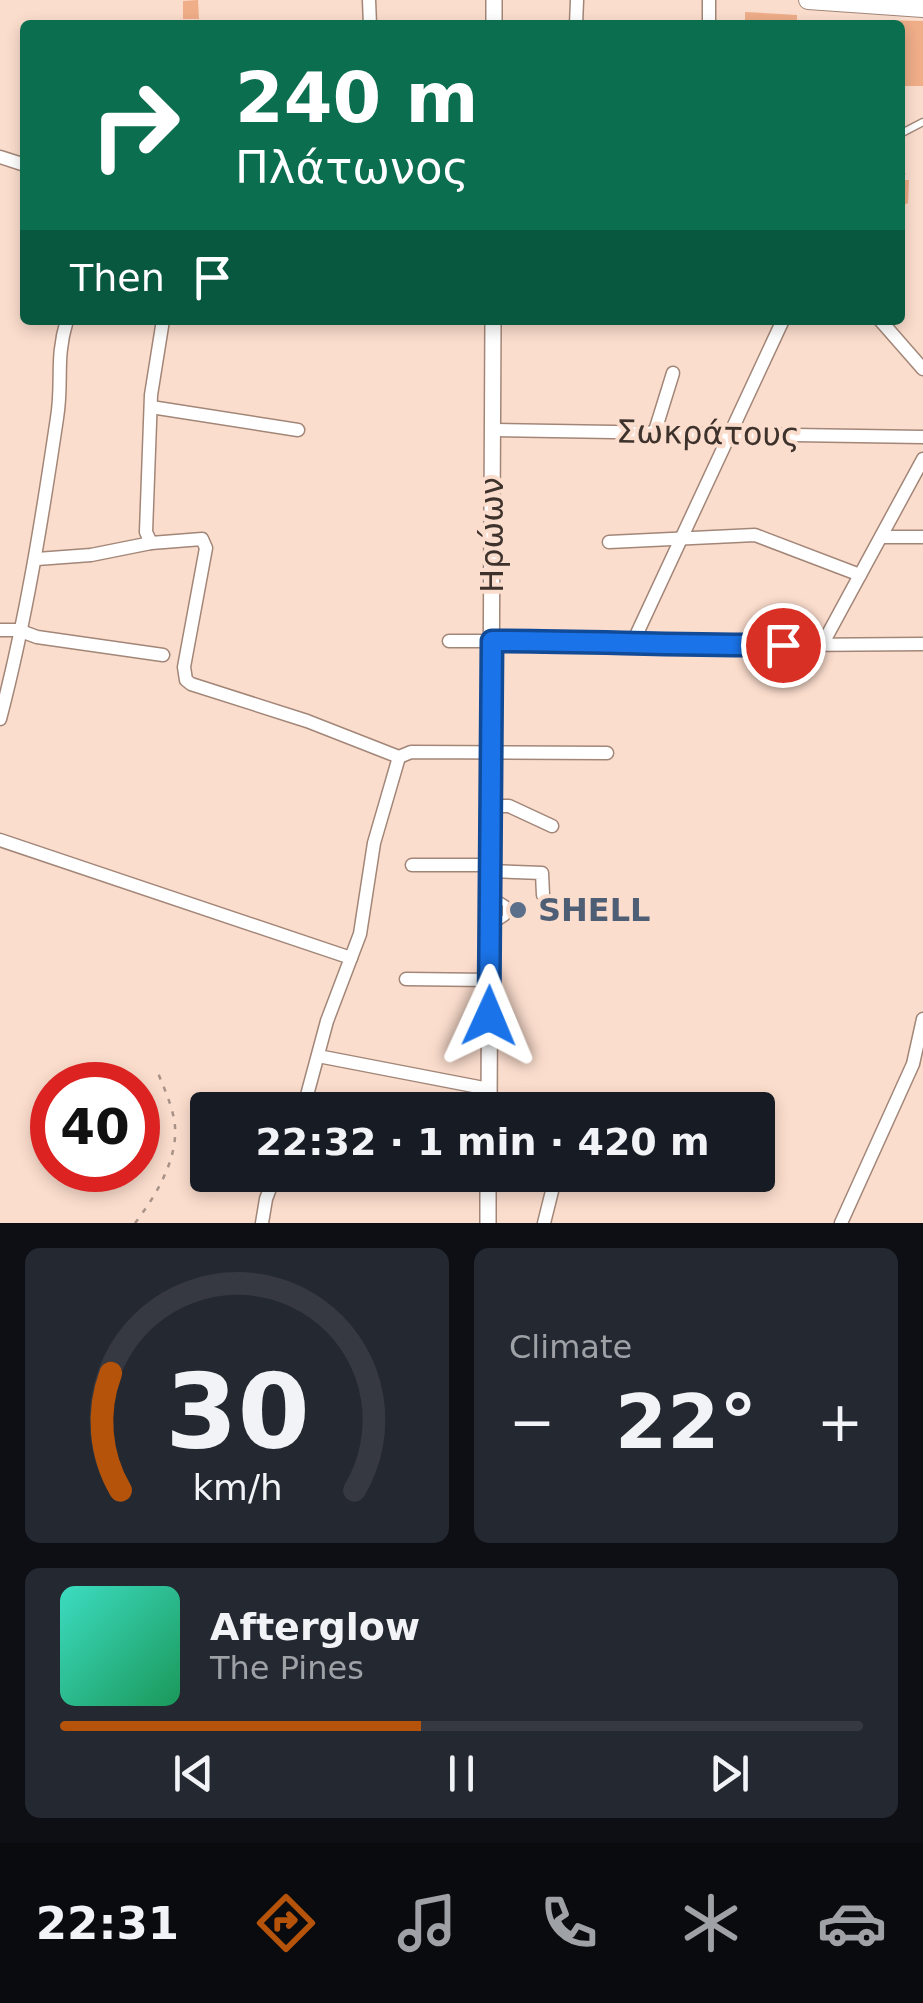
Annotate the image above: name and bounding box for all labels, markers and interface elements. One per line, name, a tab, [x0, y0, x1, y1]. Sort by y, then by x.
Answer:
text: 240 m	[235, 57, 478, 139]
icon: right	[70, 60, 200, 190]
text: Πλάτωνος	[235, 141, 469, 194]
icon: arrive	[185, 250, 240, 305]
text: Then	[70, 256, 165, 300]
street label: Σωκράτους	[616, 412, 800, 454]
street label: Ηρώων	[473, 477, 511, 593]
pin	[741, 603, 826, 688]
icon: arrive	[756, 618, 811, 673]
place label: SHELL	[538, 891, 650, 929]
marker: SHELL	[507, 899, 529, 921]
position arrow	[437, 964, 541, 1068]
speed limit sign: 40	[30, 1062, 160, 1192]
text: 22:32 · 1 min · 420 m	[255, 1120, 710, 1164]
text: Climate	[509, 1328, 632, 1366]
text: 30	[165, 1351, 309, 1473]
text: 22°	[615, 1378, 757, 1466]
text: −	[509, 1390, 555, 1454]
text: +	[817, 1390, 863, 1454]
text: km/h	[192, 1467, 282, 1508]
text: Afterglow	[210, 1605, 420, 1649]
text: The Pines	[210, 1649, 364, 1687]
icon: previous	[166, 1746, 221, 1801]
icon: pause	[434, 1746, 489, 1801]
icon: next	[702, 1746, 757, 1801]
icon: directions	[251, 1888, 321, 1958]
icon: music	[392, 1888, 462, 1958]
icon: phone	[534, 1888, 604, 1958]
icon: climate	[676, 1888, 746, 1958]
icon: car	[817, 1888, 887, 1958]
text: 22:31	[36, 1897, 179, 1950]

